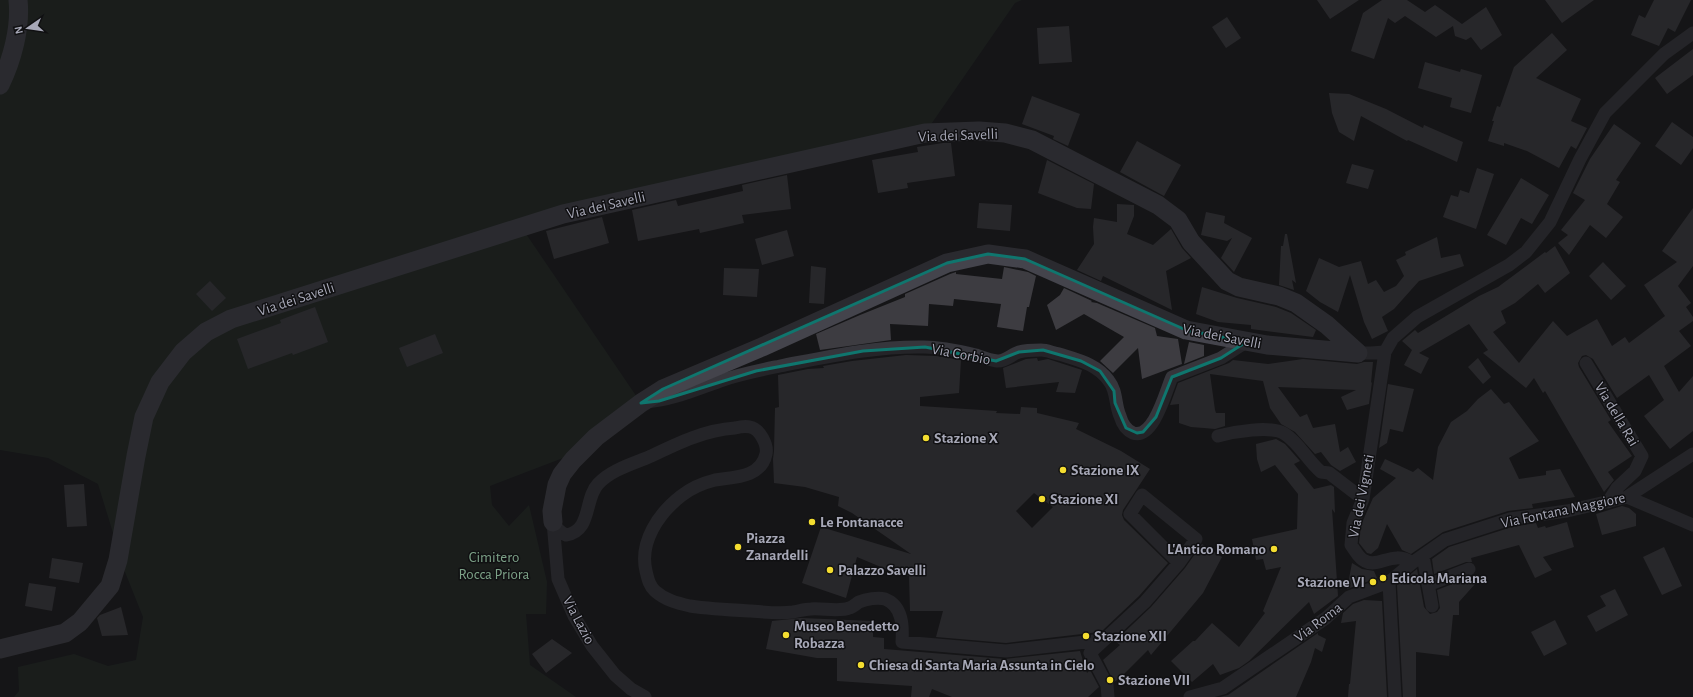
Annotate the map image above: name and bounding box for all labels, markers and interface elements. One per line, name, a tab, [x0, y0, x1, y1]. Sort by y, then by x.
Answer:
north arrow	[8, 8, 48, 48]
text: N	[13, 25, 25, 35]
street label: Via dei Savelli	[918, 127, 998, 144]
street label: Via dei Savelli	[566, 189, 647, 222]
street label: Via dei Savelli	[256, 280, 336, 319]
street label: Via dei Savelli	[1181, 322, 1263, 351]
street label: Via Corbio	[930, 341, 992, 368]
street label: Via della Rai	[1592, 380, 1641, 449]
place label: Stazione X	[934, 431, 999, 446]
marker: Stazione X	[921, 433, 931, 443]
street label: Via dei Vigneti	[1346, 453, 1377, 539]
place label: Stazione IX	[1071, 463, 1140, 478]
marker: Stazione IX	[1058, 465, 1068, 475]
street label: Via Fontana Maggiore	[1499, 490, 1627, 531]
place label: Stazione XI	[1050, 492, 1118, 507]
marker: Stazione XI	[1037, 494, 1047, 504]
place label: Le Fontanacce	[820, 515, 903, 530]
marker: Le Fontanacce	[807, 517, 817, 527]
place label: Piazza Zanardelli	[746, 531, 808, 563]
marker: Piazza Zanardelli	[733, 542, 743, 552]
place label: L'Antico Romano	[1167, 542, 1266, 557]
marker: L'Antico Romano	[1269, 544, 1279, 554]
park label: Cimitero Rocca Priora	[459, 550, 529, 582]
place label: Palazzo Savelli	[838, 563, 926, 578]
marker: Palazzo Savelli	[825, 565, 835, 575]
place label: Edicola Mariana	[1391, 571, 1487, 586]
marker: Edicola Mariana	[1378, 573, 1388, 583]
place label: Stazione VI	[1297, 575, 1365, 590]
marker: Stazione VI	[1368, 577, 1378, 587]
street label: Via Lazio	[560, 594, 597, 647]
street label: Via Roma	[1292, 600, 1345, 645]
place label: Museo Benedetto Robazza	[794, 619, 899, 651]
place label: Stazione XII	[1094, 629, 1167, 644]
marker: Museo Benedetto Robazza	[781, 630, 791, 640]
marker: Stazione XII	[1081, 631, 1091, 641]
place label: Chiesa di Santa Maria Assunta in Cielo	[869, 658, 1094, 673]
marker: Chiesa di Santa Maria Assunta in Cielo	[856, 660, 866, 670]
place label: Stazione VII	[1118, 673, 1190, 688]
marker: Stazione VII	[1105, 675, 1115, 685]

